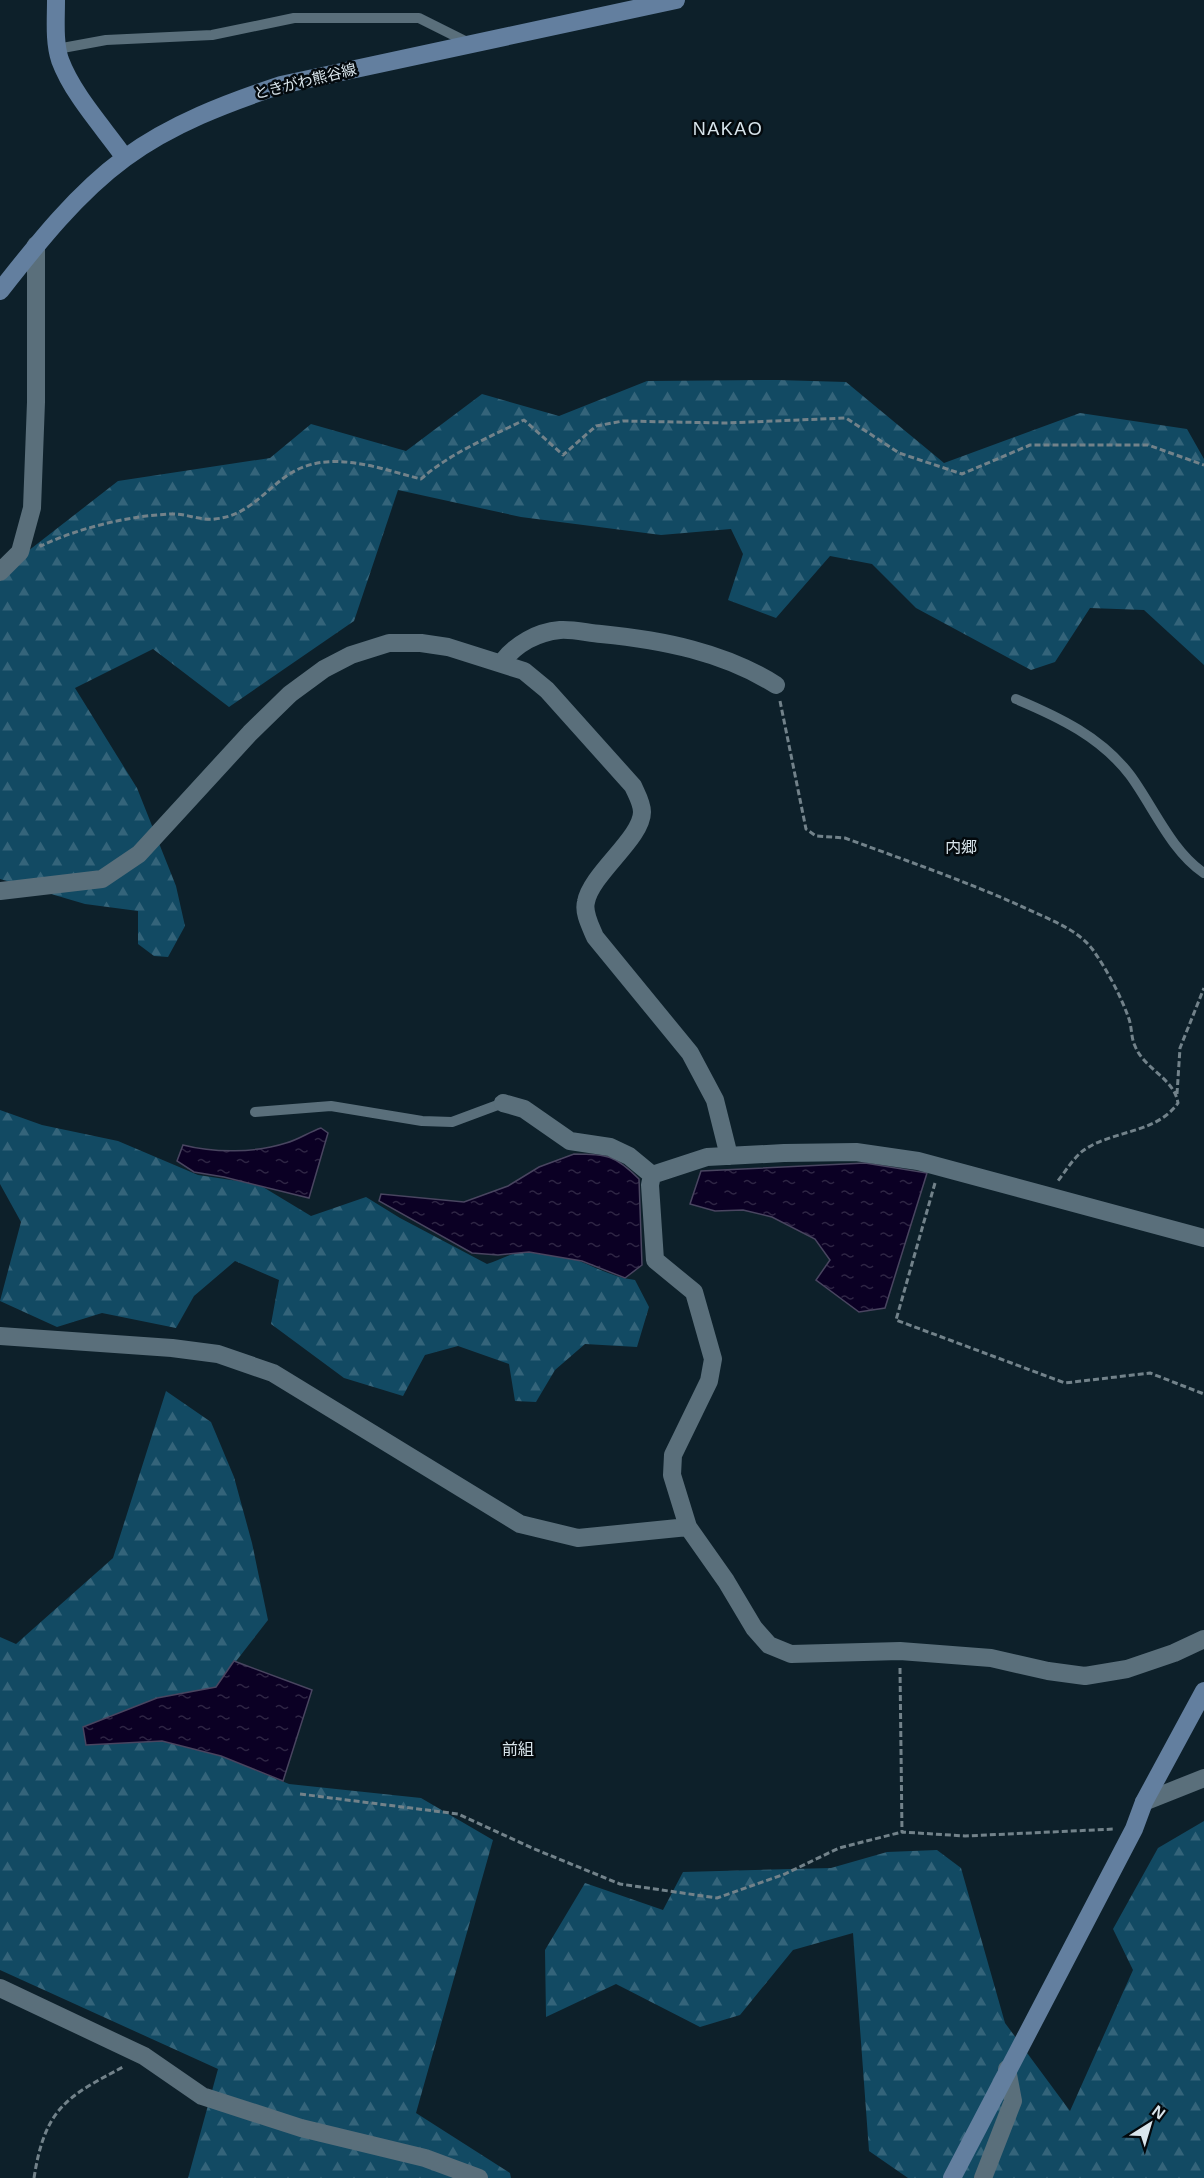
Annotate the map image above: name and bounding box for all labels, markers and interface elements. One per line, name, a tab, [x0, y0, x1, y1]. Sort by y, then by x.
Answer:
street label: ときがわ熊谷線	[252, 60, 358, 102]
district label: NAKAO	[693, 119, 763, 139]
district label: 内郷	[945, 839, 977, 856]
district label: 前組	[502, 1741, 534, 1758]
north arrow	[1120, 2094, 1180, 2154]
text: N	[1149, 2102, 1168, 2123]

